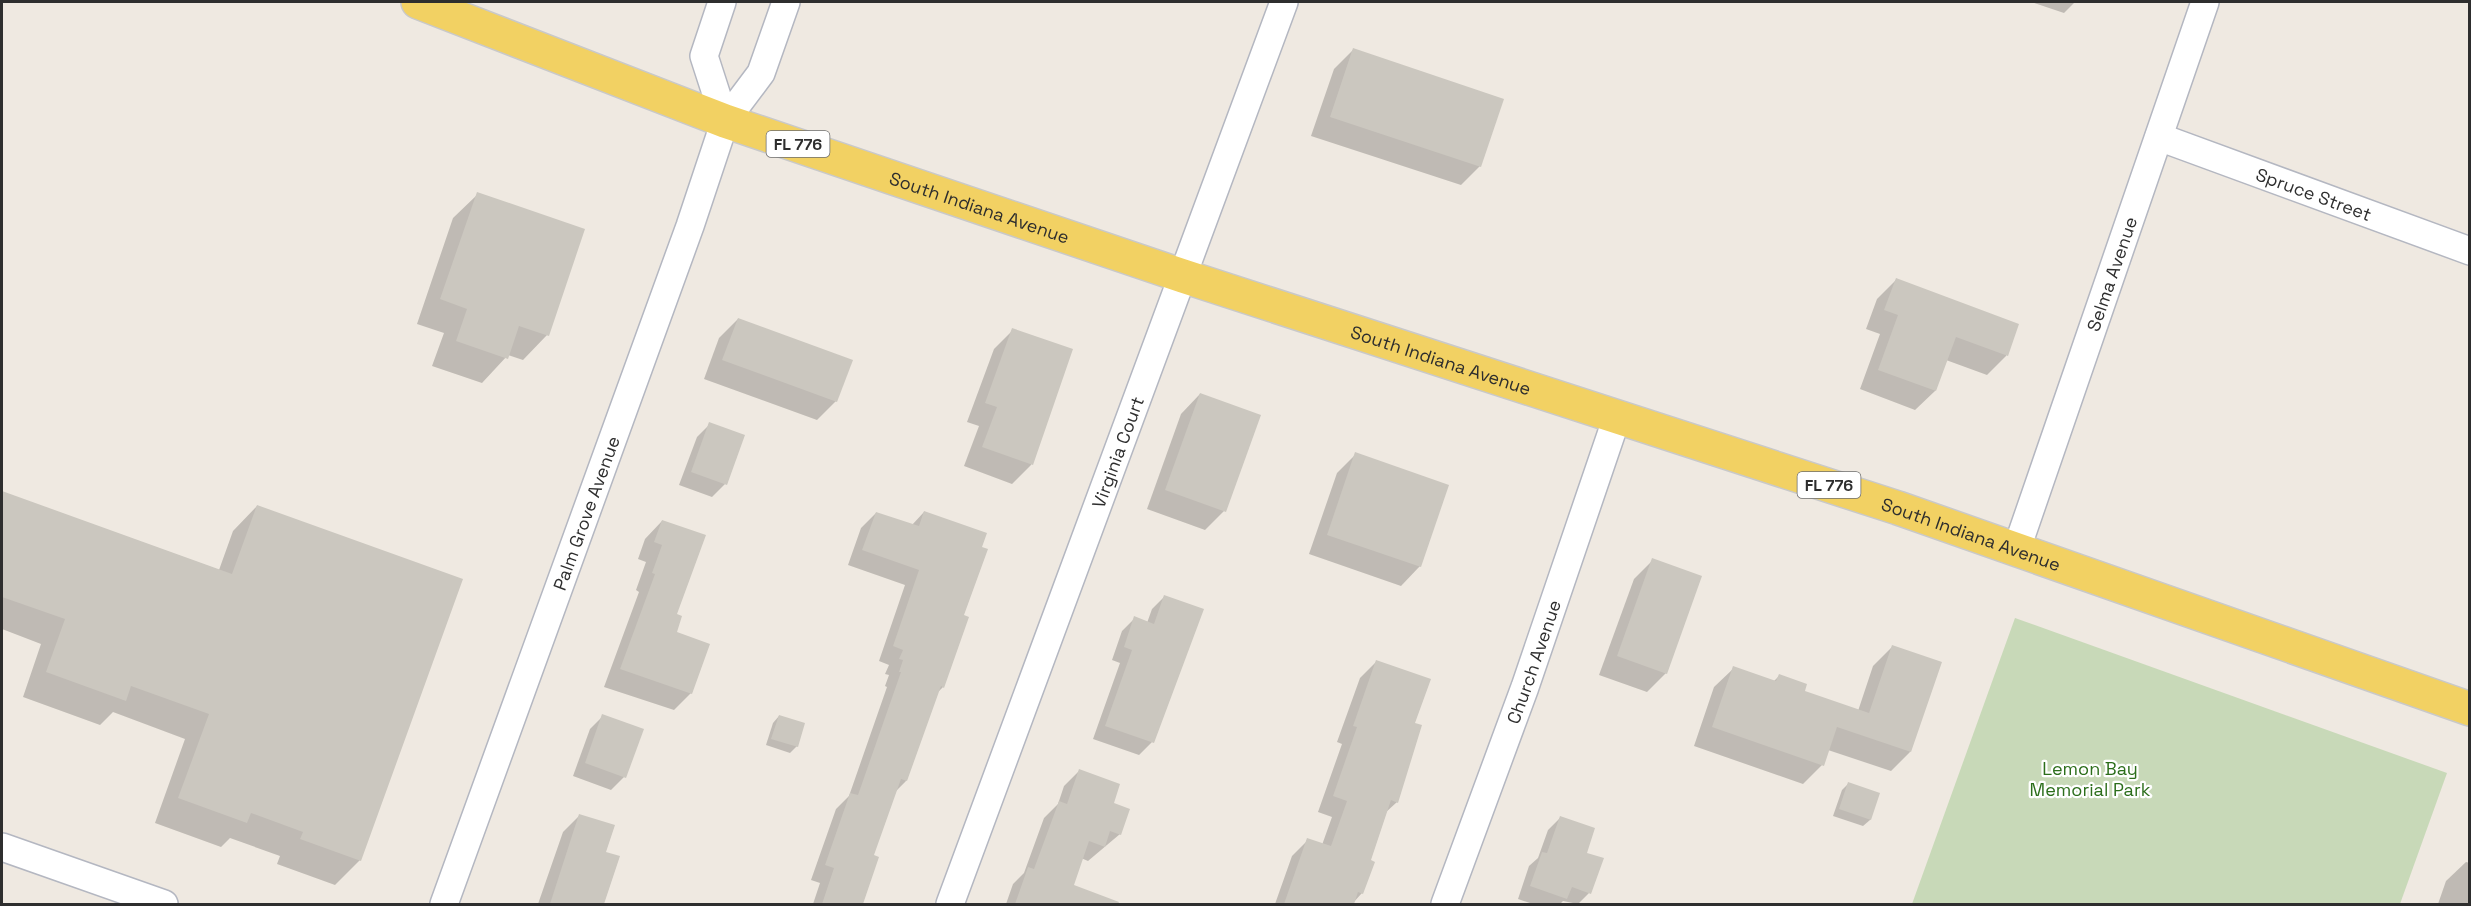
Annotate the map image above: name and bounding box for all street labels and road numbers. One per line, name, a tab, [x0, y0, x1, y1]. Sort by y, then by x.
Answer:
road number: FL 776	[766, 131, 830, 157]
street label: Spruce Street	[2253, 162, 2375, 226]
street label: South Indiana Avenue	[887, 166, 1072, 248]
street label: Selma Avenue	[2081, 213, 2142, 334]
street label: South Indiana Avenue	[1348, 320, 1534, 400]
street label: Virginia Court	[1086, 393, 1149, 511]
street label: Palm Grove Avenue	[547, 433, 624, 593]
road number: FL 776	[1798, 472, 1860, 498]
street label: South Indiana Avenue	[1879, 492, 2064, 576]
street label: Church Avenue	[1501, 597, 1565, 727]

